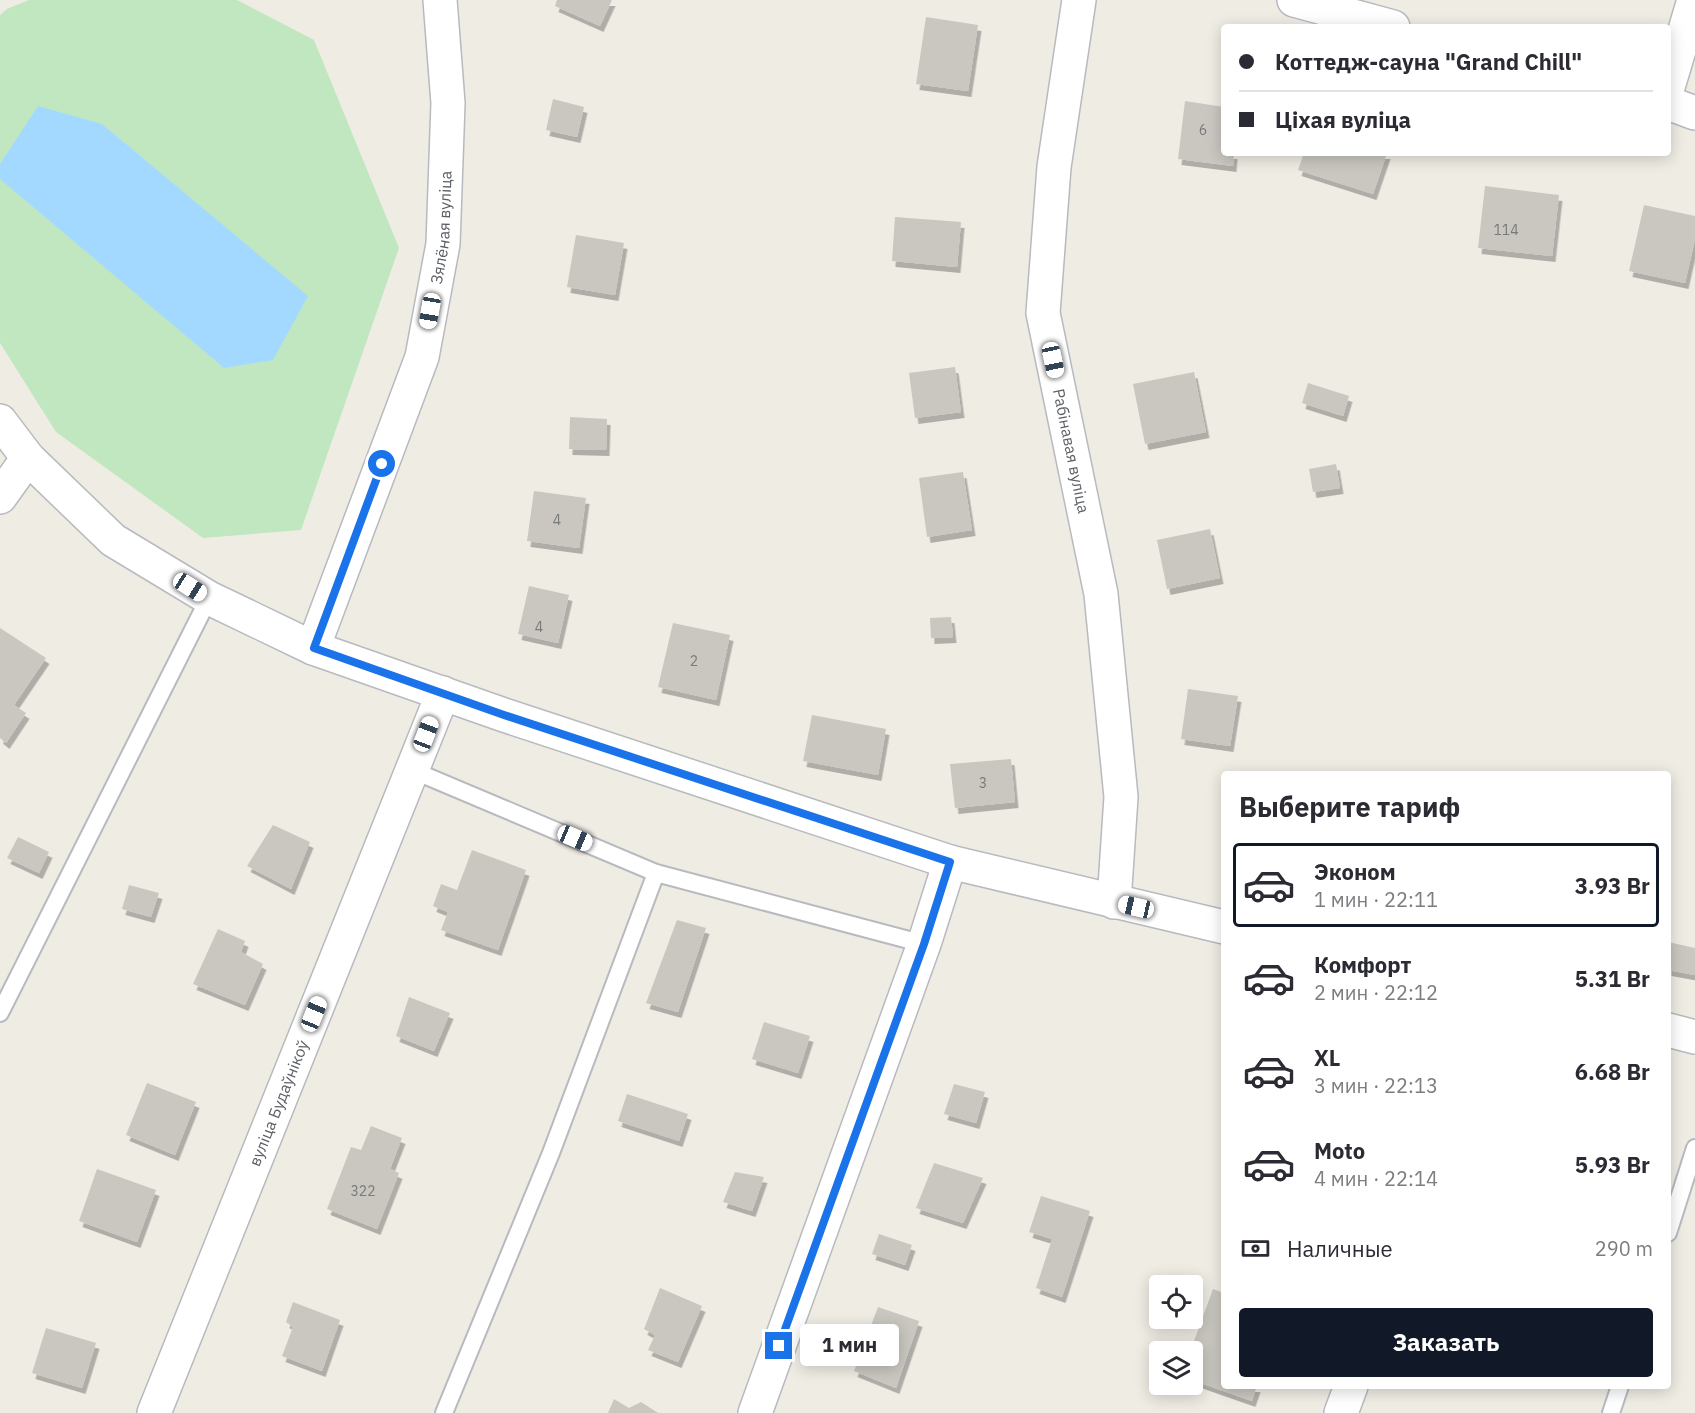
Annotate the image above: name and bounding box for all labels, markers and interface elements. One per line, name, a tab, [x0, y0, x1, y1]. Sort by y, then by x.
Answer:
text: Коттедж-сауна "Grand Chill"	[1275, 47, 1582, 76]
text: Ціхая вуліца	[1275, 105, 1411, 134]
house number: 6	[1199, 121, 1207, 139]
street label: Зялёная вуліца	[426, 170, 456, 286]
house number: 114	[1493, 221, 1519, 239]
car	[418, 292, 442, 330]
car	[1040, 341, 1066, 379]
street label: Рабінавая вуліца	[1049, 387, 1094, 515]
route start	[368, 450, 395, 477]
house number: 4	[553, 511, 561, 529]
car	[170, 570, 210, 604]
house number: 4	[535, 618, 543, 636]
house number: 2	[690, 652, 698, 670]
car	[411, 714, 441, 754]
house number: 3	[979, 774, 987, 792]
text: Выберите тариф	[1239, 789, 1460, 824]
car	[555, 823, 595, 853]
text: Эконом	[1314, 857, 1396, 886]
icon: car	[1242, 858, 1296, 912]
text: 3.93 Br	[1575, 871, 1650, 900]
text: 1 мин · 22:11	[1314, 886, 1438, 913]
car	[1116, 894, 1156, 920]
text: Комфорт	[1314, 950, 1411, 979]
icon: car	[1242, 951, 1296, 1005]
text: 5.31 Br	[1575, 964, 1650, 993]
text: 2 мин · 22:12	[1314, 979, 1438, 1006]
car	[299, 994, 329, 1034]
street label: вуліца Будаўнікоў	[244, 1037, 313, 1169]
text: XL	[1314, 1043, 1340, 1072]
icon: car	[1242, 1044, 1296, 1098]
text: 6.68 Br	[1575, 1057, 1650, 1086]
text: 3 мин · 22:13	[1314, 1072, 1438, 1099]
text: Moto	[1314, 1136, 1365, 1165]
icon: car	[1242, 1137, 1296, 1191]
text: 5.93 Br	[1575, 1150, 1650, 1179]
text: 4 мин · 22:14	[1314, 1165, 1438, 1192]
house number: 322	[350, 1182, 376, 1200]
icon: cash	[1239, 1232, 1272, 1265]
text: Наличные	[1287, 1234, 1393, 1263]
text: 290 m	[1595, 1235, 1653, 1262]
map controls	[1149, 1275, 1203, 1395]
button: locate	[1149, 1275, 1203, 1329]
button: Заказать	[1239, 1308, 1653, 1377]
callout: 1 мин	[800, 1325, 899, 1367]
text: 1 мин	[822, 1331, 877, 1358]
route end	[765, 1332, 792, 1359]
button: layers	[1149, 1341, 1203, 1395]

